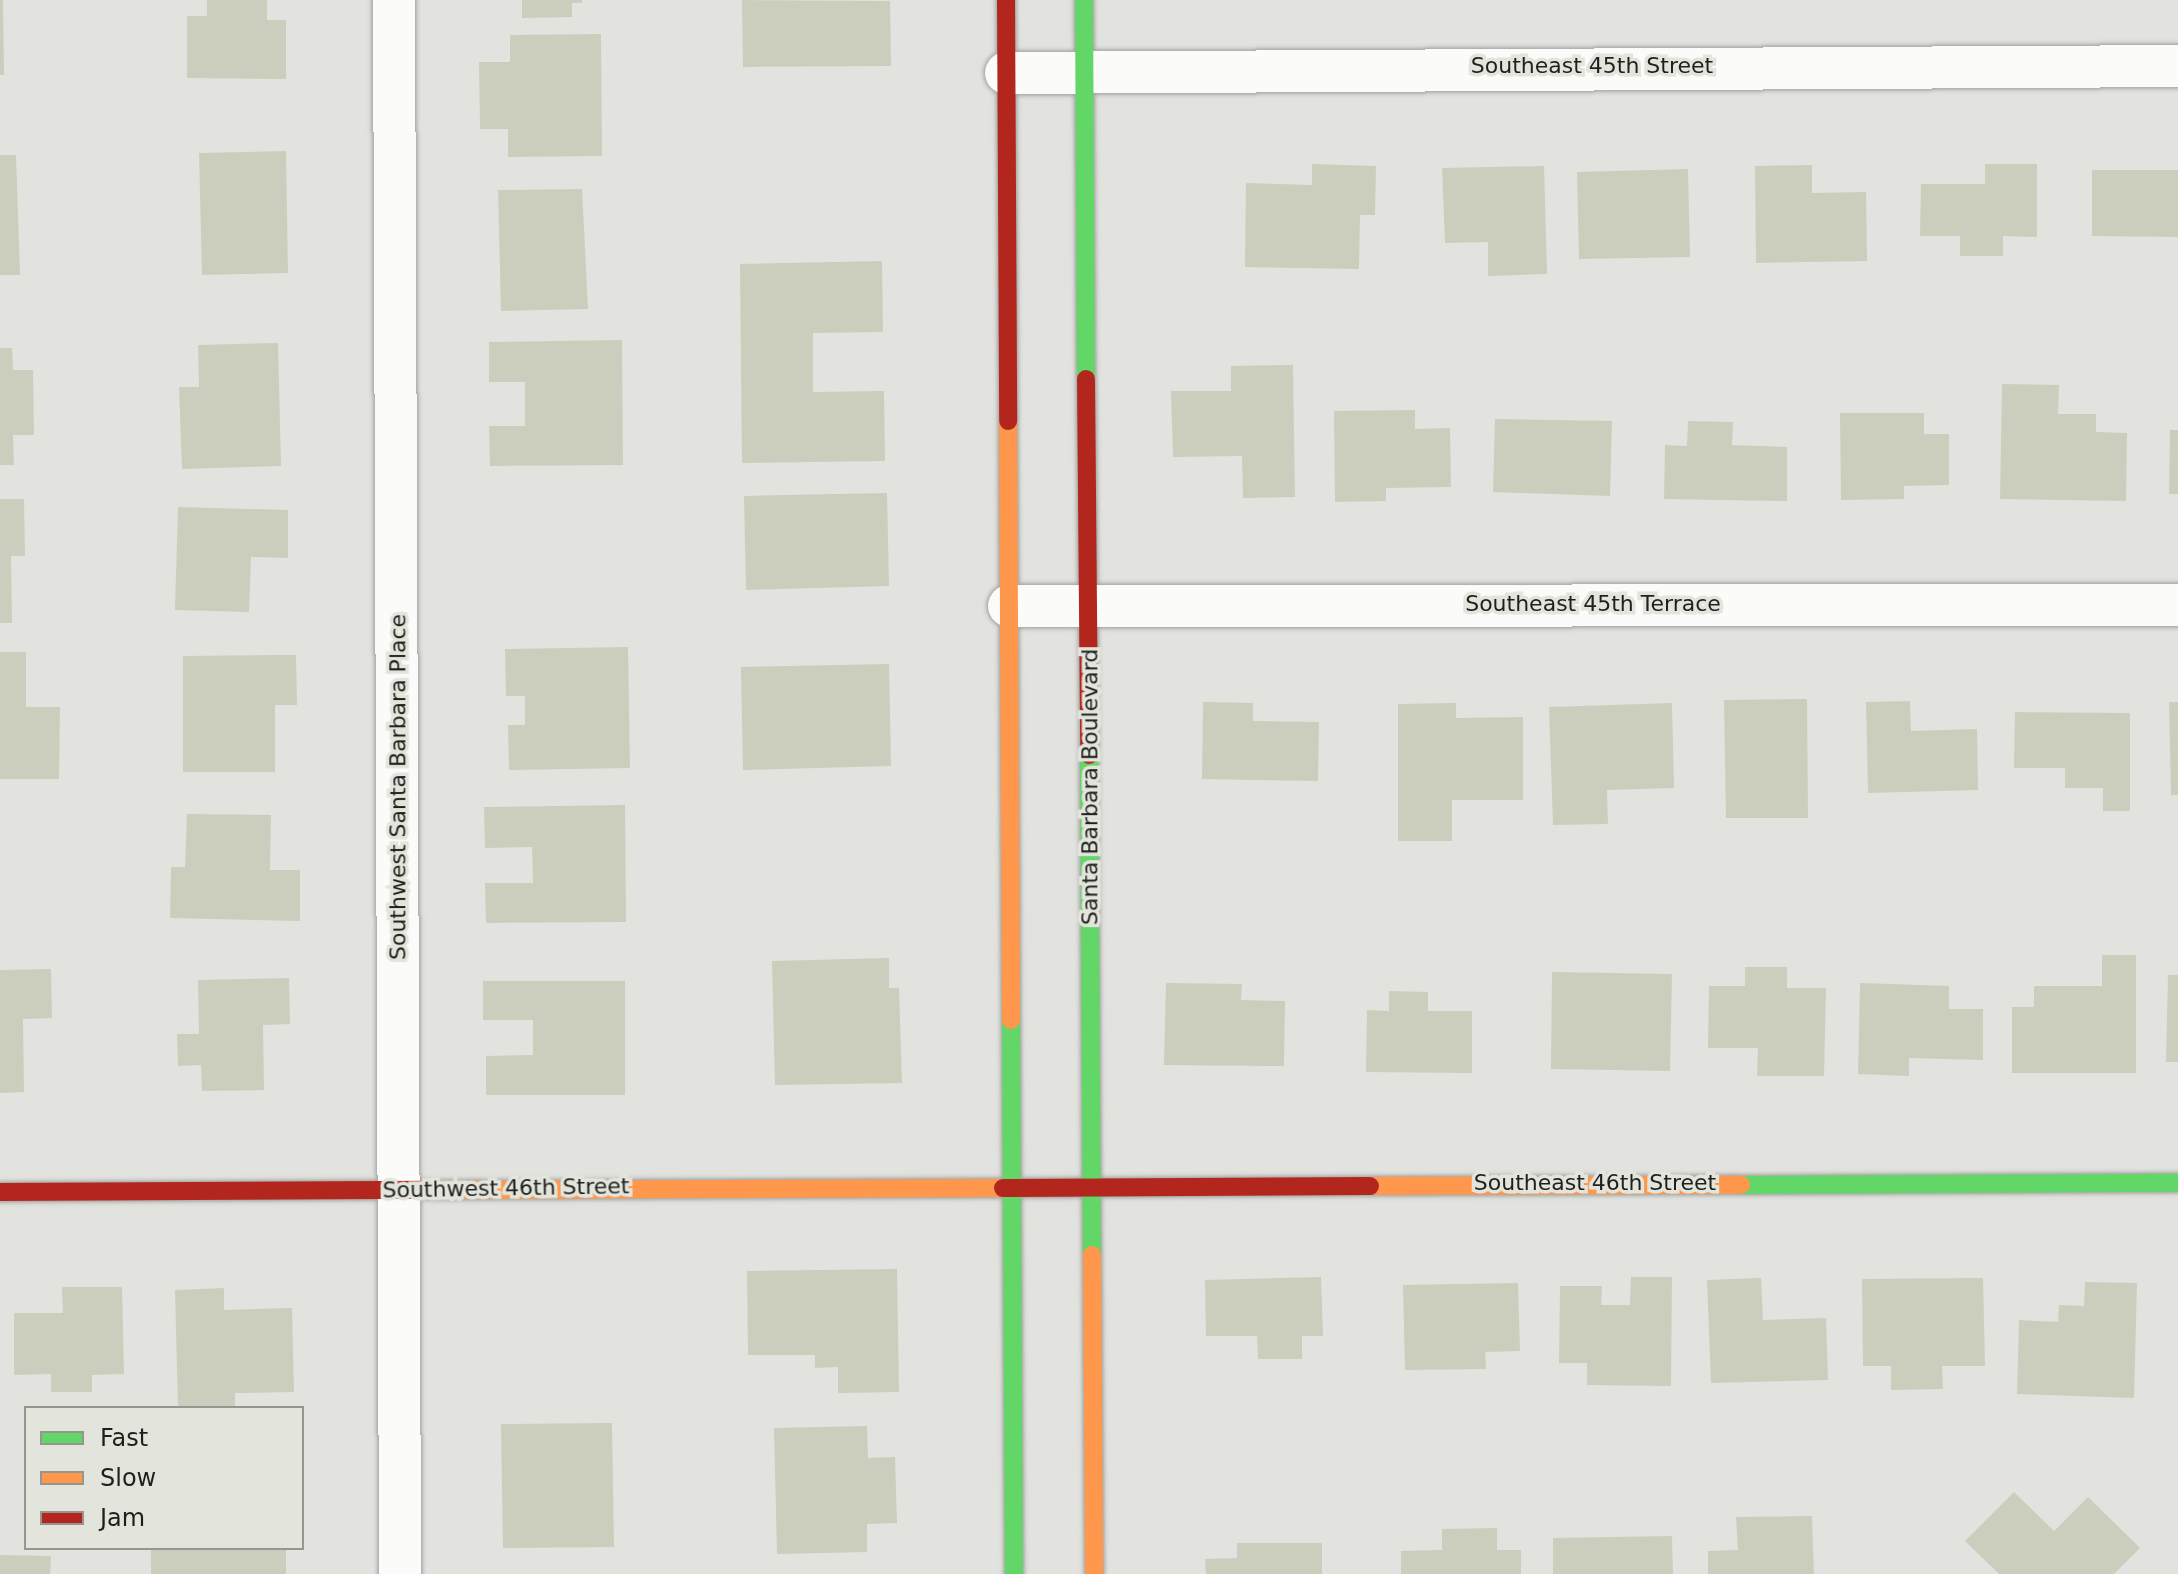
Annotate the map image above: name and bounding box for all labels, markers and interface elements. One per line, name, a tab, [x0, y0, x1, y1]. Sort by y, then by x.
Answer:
street label: Southeast 45th Street	[1471, 53, 1713, 79]
street label: Southeast 45th Terrace	[1465, 591, 1721, 617]
street label: Southwest Santa Barbara Place	[385, 614, 411, 960]
street label: Santa Barbara Boulevard	[1077, 649, 1103, 925]
street label: Southeast 46th Street	[1474, 1170, 1716, 1196]
street label: Southwest 46th Street	[382, 1173, 630, 1203]
legend	[24, 1406, 304, 1550]
text: Fast	[100, 1424, 148, 1452]
text: Slow	[100, 1464, 156, 1492]
text: Jam	[100, 1504, 145, 1532]

